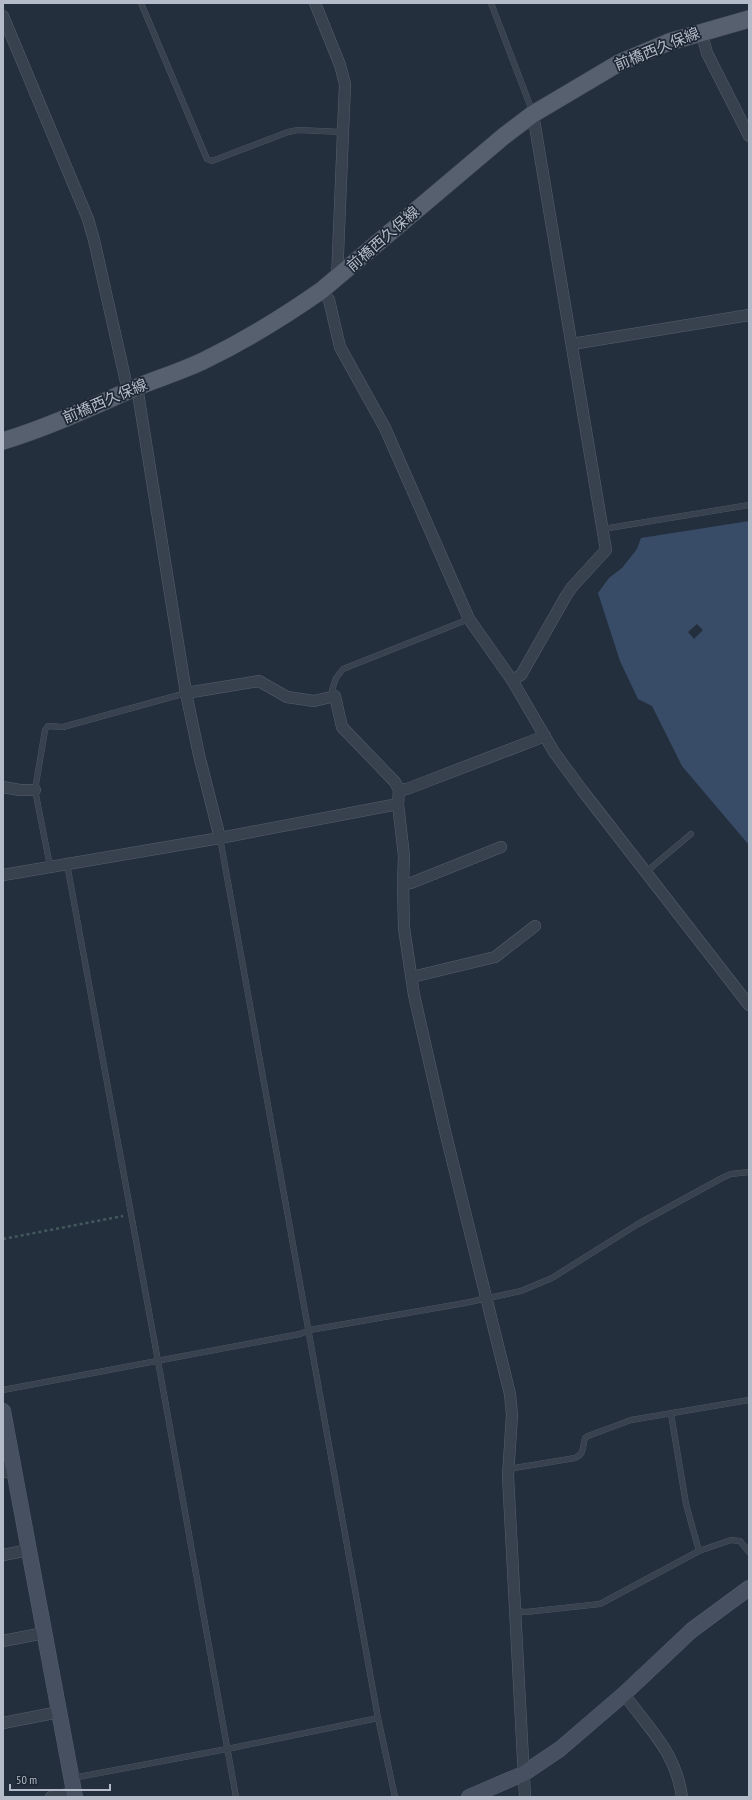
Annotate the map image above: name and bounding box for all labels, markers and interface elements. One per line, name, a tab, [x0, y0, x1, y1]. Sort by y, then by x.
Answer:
street label: 前橋西久保線	[612, 23, 702, 74]
street label: 前橋西久保線	[342, 202, 423, 275]
street label: 前橋西久保線	[60, 374, 150, 427]
scale bar	[10, 1766, 110, 1792]
text: 50 m	[16, 1772, 37, 1787]

